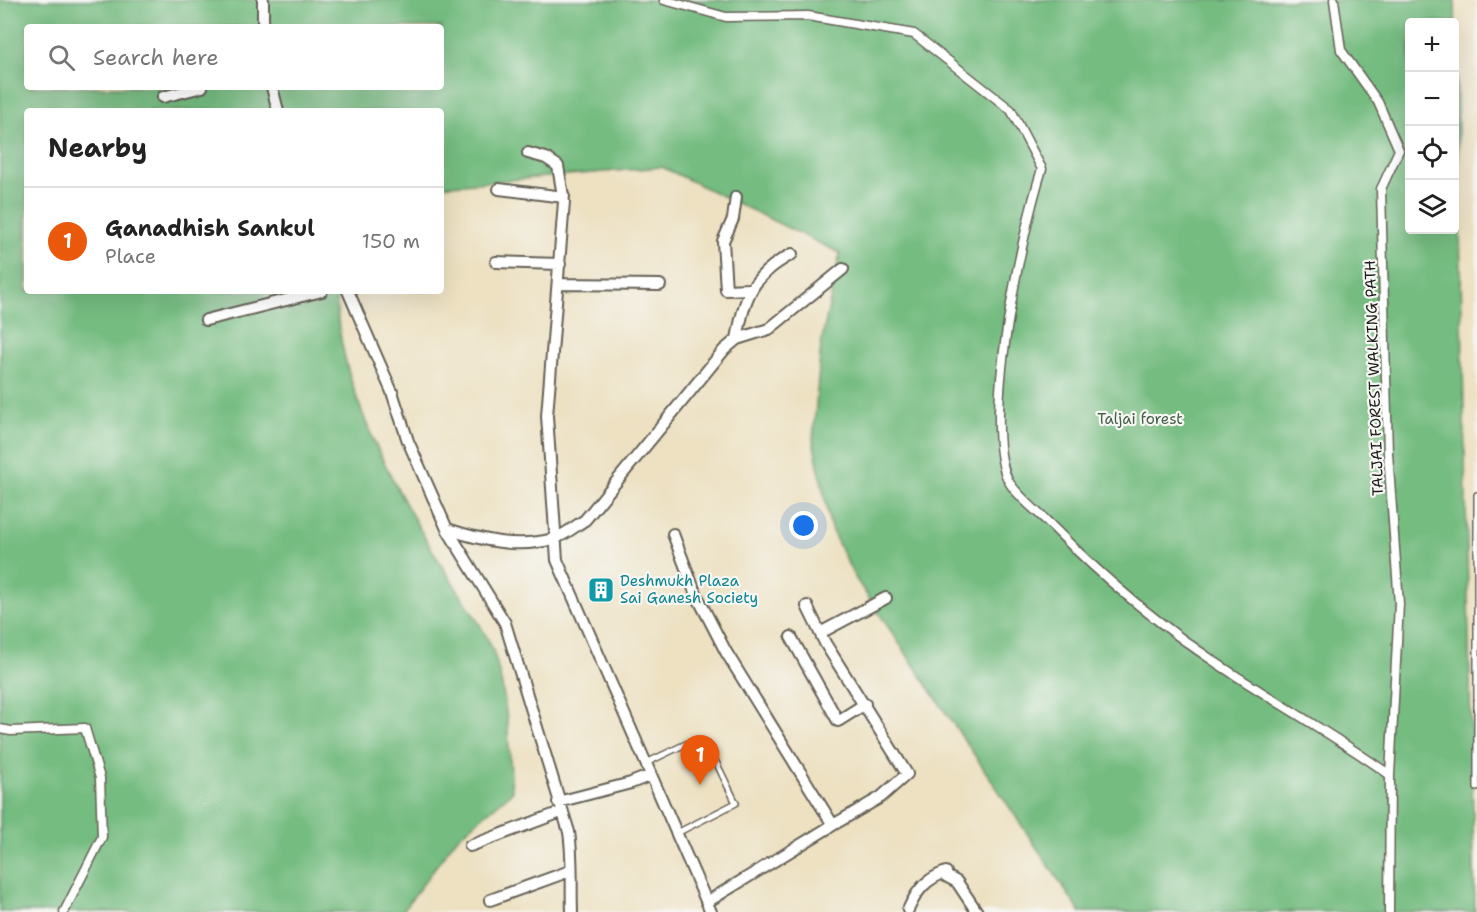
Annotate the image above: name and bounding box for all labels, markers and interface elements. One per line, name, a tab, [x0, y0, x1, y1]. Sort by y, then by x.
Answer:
map controls	[1405, 18, 1459, 234]
button: +	[1405, 18, 1459, 72]
search box	[24, 24, 444, 90]
icon: search	[45, 41, 78, 74]
text: Search here	[93, 43, 219, 72]
button: −	[1405, 72, 1459, 126]
button: locate	[1405, 126, 1459, 180]
text: Nearby	[48, 130, 147, 165]
button: layers	[1405, 180, 1459, 234]
text: Ganadhish Sankul	[105, 214, 315, 243]
text: 1	[63, 228, 72, 254]
text: 150 m	[362, 228, 420, 254]
text: Place	[105, 243, 156, 269]
street label: TALJAI FOREST WALKING PATH	[1360, 260, 1388, 496]
park label: Taljai forest	[1097, 409, 1183, 429]
your location	[789, 511, 818, 540]
place label: Deshmukh Plaza Sai Ganesh Society	[620, 571, 758, 608]
building icon: Deshmukh Plaza Sai Ganesh Society	[586, 575, 616, 605]
pin: 1	[680, 736, 720, 785]

